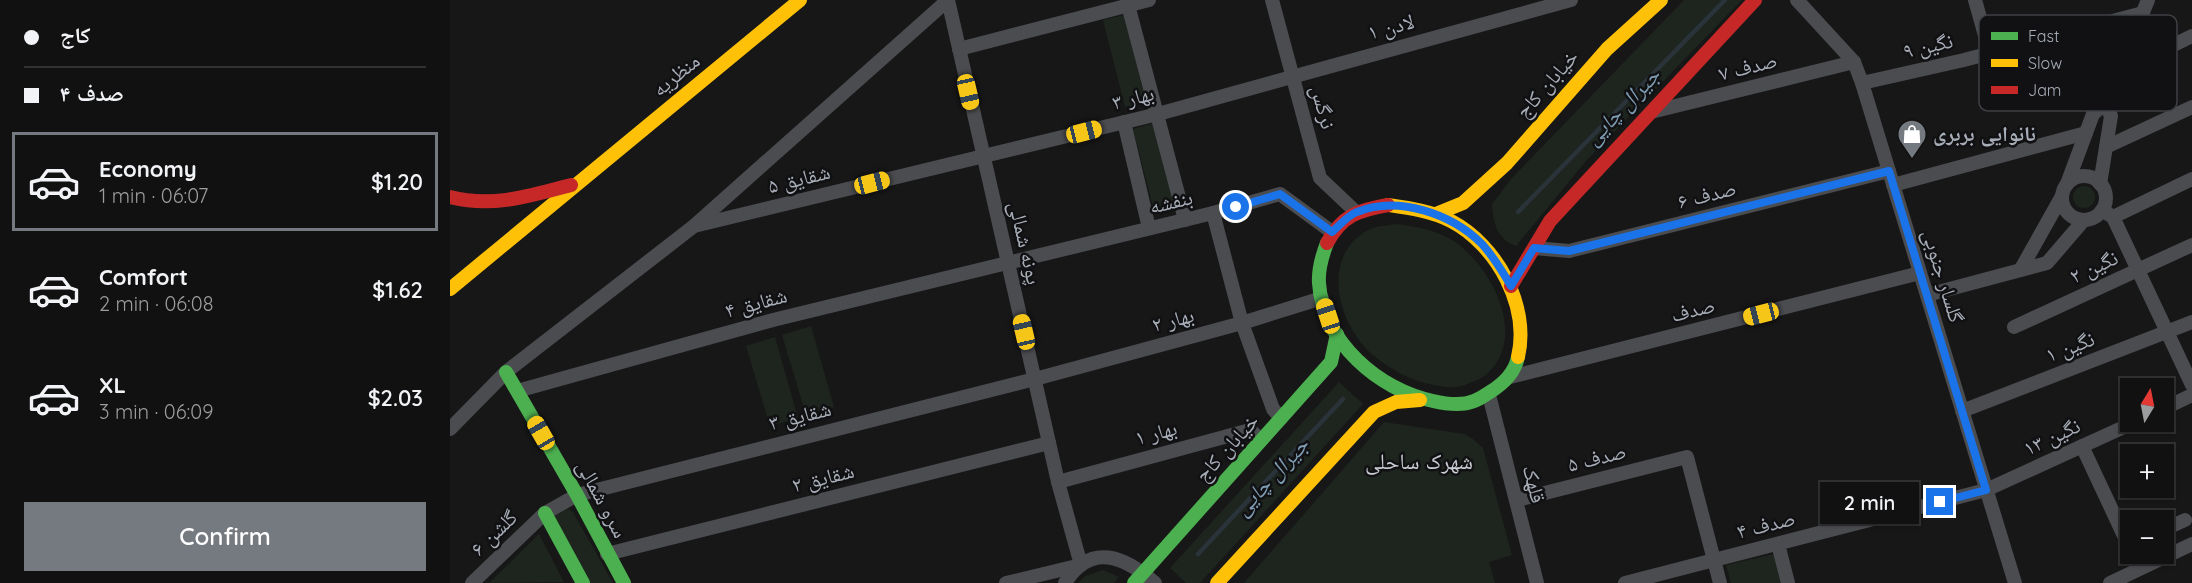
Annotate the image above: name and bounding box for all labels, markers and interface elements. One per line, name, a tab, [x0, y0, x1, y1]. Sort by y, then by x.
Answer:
street label: لادن ۱	[1365, 7, 1417, 45]
legend	[1979, 15, 2177, 111]
text: کاج	[60, 21, 91, 49]
text: Fast	[2028, 26, 2059, 46]
street label: نگین ۹	[1900, 27, 1955, 64]
street label: خیابان کاج	[1509, 44, 1584, 124]
street label: صدف ۷	[1716, 46, 1780, 86]
street label: منظریه	[646, 47, 705, 101]
text: Slow	[2028, 53, 2062, 73]
water label: جیرال چایی	[1578, 61, 1667, 151]
car	[955, 72, 981, 112]
text: صدف ۴	[60, 79, 124, 107]
street label: بهار ۳	[1109, 79, 1156, 115]
text: Jam	[2028, 80, 2061, 100]
street label: نرگس	[1305, 82, 1342, 132]
shop icon: نانوایی بربری	[1896, 118, 1928, 160]
car	[1064, 119, 1104, 145]
place label: نانوایی بربری	[1933, 120, 2036, 147]
icon: car	[27, 155, 81, 209]
text: Economy	[99, 155, 197, 183]
street label: شقایق ۵	[765, 158, 833, 199]
text: $1.20	[371, 168, 423, 196]
car	[852, 170, 892, 196]
street label: صدف ۶	[1675, 174, 1739, 214]
text: 1 min · 06:07	[99, 183, 208, 208]
street label: بنفشه	[1147, 183, 1195, 219]
route start	[1222, 193, 1249, 220]
street label: پونه شمالی	[1003, 199, 1048, 287]
street label: گلسار جنوبی	[1916, 226, 1971, 326]
street label: نگین ۲	[2065, 244, 2122, 289]
icon: car	[27, 263, 81, 317]
text: Comfort	[99, 263, 188, 291]
text: $1.62	[372, 276, 423, 304]
street label: شقایق ۴	[722, 281, 790, 324]
text: 2 min · 06:08	[99, 291, 214, 316]
street label: صدف	[1668, 291, 1717, 327]
car	[1314, 296, 1342, 336]
street label: بهار ۲	[1149, 301, 1197, 337]
car	[1741, 301, 1781, 327]
car	[1011, 312, 1037, 352]
street label: نگین ۱	[2041, 325, 2098, 368]
icon: car	[27, 371, 81, 425]
text: XL	[99, 371, 126, 399]
north arrow	[2120, 378, 2174, 432]
map controls	[2120, 378, 2174, 564]
text: $2.03	[368, 384, 423, 412]
street label: شقایق ۳	[766, 395, 834, 436]
text: 3 min · 06:09	[99, 399, 213, 424]
street label: خیابان کاج	[1189, 408, 1264, 487]
street label: نگین ۱۳	[2019, 412, 2085, 461]
car	[524, 413, 558, 453]
street label: بهار ۱	[1132, 414, 1180, 450]
water label: جیرال چایی	[1228, 430, 1315, 521]
street label: صدف ۵	[1565, 437, 1629, 477]
button: +	[2120, 444, 2174, 498]
district label: شهرک ساحلی	[1365, 447, 1473, 475]
street label: سرو شمالی	[571, 455, 634, 542]
street label: شقایق ۲	[789, 457, 857, 498]
street label: قلهک	[1518, 462, 1552, 505]
callout: 2 min	[1820, 481, 1919, 523]
route end	[1926, 488, 1953, 515]
text: 2 min	[1844, 490, 1895, 515]
button: Confirm	[24, 502, 426, 571]
street label: گلشن ۶	[464, 504, 523, 562]
street label: صدف ۴	[1734, 504, 1798, 544]
button: −	[2120, 510, 2174, 564]

